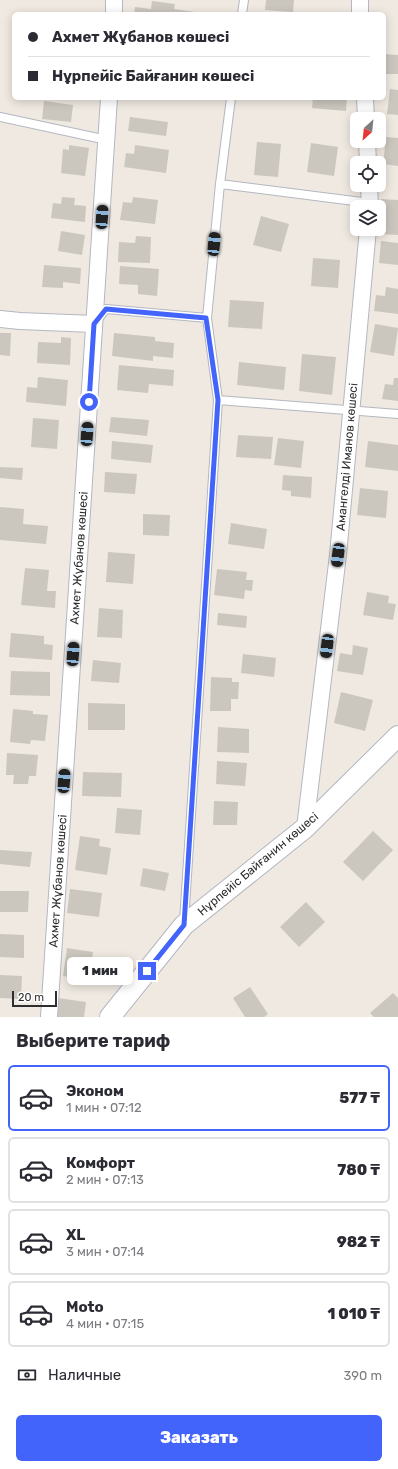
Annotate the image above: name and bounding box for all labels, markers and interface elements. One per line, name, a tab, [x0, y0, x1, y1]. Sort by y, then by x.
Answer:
text: Ахмет Жұбанов көшесі	[52, 28, 229, 46]
text: Нұрпейіс Байғанин көшесі	[52, 67, 254, 85]
north arrow	[350, 112, 386, 148]
map controls	[350, 112, 386, 236]
button: locate	[350, 156, 386, 192]
button: layers	[350, 200, 386, 236]
car	[95, 205, 109, 229]
car	[207, 232, 221, 256]
street label: Амангелді Иманов көшесі	[334, 382, 360, 532]
route start	[80, 393, 98, 411]
car	[80, 422, 94, 446]
street label: Ахмет Жұбанов көшесі	[67, 491, 91, 625]
car	[331, 542, 345, 568]
car	[320, 633, 334, 659]
car	[66, 642, 80, 666]
car	[57, 769, 71, 793]
street label: Нұрпейіс Байғанин көшесі	[195, 809, 321, 919]
street label: Ахмет Жұбанов көшесі	[46, 814, 70, 948]
callout: 1 мин	[67, 957, 133, 985]
route end	[138, 962, 156, 980]
text: 1 мин	[82, 963, 118, 978]
scale bar	[12, 989, 57, 1008]
text: 20 m	[18, 991, 44, 1004]
text: Выберите тариф	[16, 1030, 170, 1052]
icon: car	[18, 1080, 54, 1116]
text: Эконом	[66, 1082, 124, 1100]
text: 577 ₸	[339, 1089, 380, 1107]
text: 1 мин · 07:12	[66, 1100, 142, 1115]
icon: car	[18, 1152, 54, 1188]
text: Комфорт	[66, 1154, 135, 1172]
text: 780 ₸	[337, 1161, 380, 1179]
text: 2 мин · 07:13	[66, 1172, 144, 1187]
icon: car	[18, 1224, 54, 1260]
text: XL	[66, 1226, 85, 1244]
text: 982 ₸	[337, 1233, 380, 1251]
text: 3 мин · 07:14	[66, 1244, 144, 1259]
icon: car	[18, 1296, 54, 1332]
text: Moto	[66, 1298, 104, 1316]
text: 1 010 ₸	[327, 1305, 380, 1323]
text: 4 мин · 07:15	[66, 1316, 144, 1331]
icon: cash	[16, 1364, 38, 1386]
text: Наличные	[48, 1366, 121, 1384]
text: 390 m	[343, 1368, 382, 1383]
button: Заказать	[16, 1415, 382, 1461]

